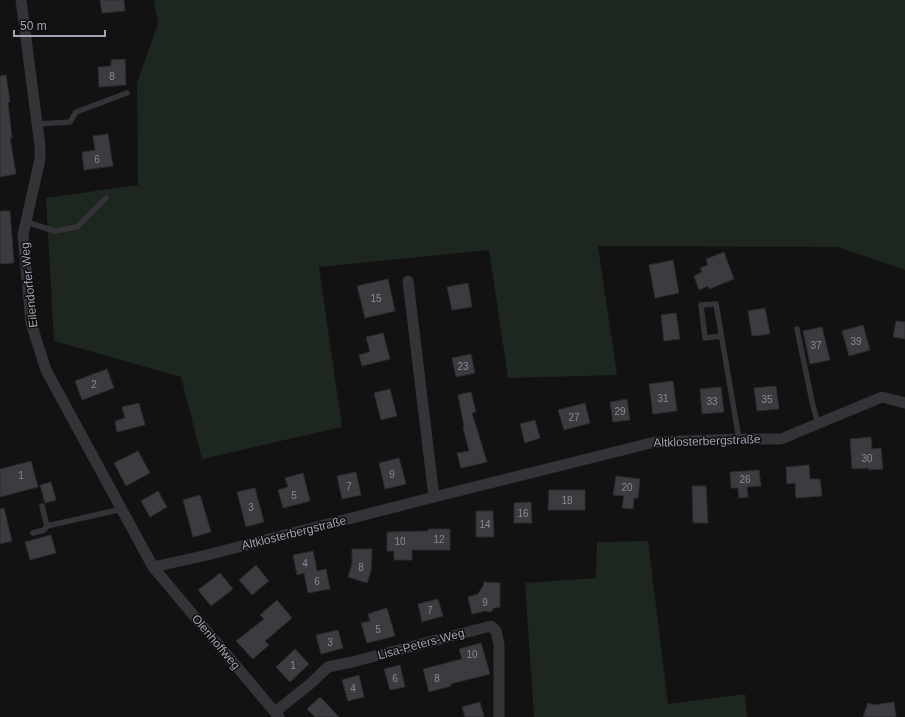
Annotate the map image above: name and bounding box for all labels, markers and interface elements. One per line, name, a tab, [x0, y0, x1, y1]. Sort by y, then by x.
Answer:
scale bar	[14, 12, 105, 38]
text: 50 m	[20, 19, 47, 33]
house number: 8	[109, 71, 115, 82]
house number: 6	[94, 154, 100, 165]
street label: Eilendorfer Weg	[18, 242, 40, 328]
house number: 15	[370, 293, 382, 304]
house number: 39	[850, 336, 862, 347]
house number: 37	[810, 340, 822, 351]
house number: 23	[457, 361, 469, 372]
house number: 2	[91, 379, 97, 390]
house number: 31	[657, 393, 669, 404]
house number: 35	[761, 394, 773, 405]
house number: 33	[706, 396, 718, 407]
house number: 29	[614, 406, 626, 417]
house number: 27	[568, 412, 580, 423]
street label: Altklosterbergstraße	[653, 432, 761, 450]
house number: 30	[861, 453, 873, 464]
house number: 9	[389, 469, 395, 480]
house number: 1	[18, 470, 24, 481]
house number: 26	[739, 474, 751, 485]
house number: 7	[346, 481, 352, 492]
house number: 20	[621, 482, 633, 493]
house number: 5	[291, 490, 297, 501]
house number: 18	[561, 495, 573, 506]
house number: 3	[248, 502, 254, 513]
house number: 16	[517, 508, 529, 519]
street label: Altklosterbergstraße	[240, 513, 348, 553]
house number: 14	[479, 519, 491, 530]
house number: 12	[433, 534, 445, 545]
house number: 10	[394, 536, 406, 547]
house number: 4	[302, 558, 308, 569]
house number: 8	[358, 562, 364, 573]
house number: 6	[314, 576, 320, 587]
house number: 9	[482, 597, 488, 608]
house number: 7	[427, 605, 433, 616]
street label: Olenhoffweg	[189, 612, 243, 672]
house number: 5	[375, 624, 381, 635]
street label: Lisa-Peters-Weg	[376, 626, 466, 662]
house number: 3	[327, 637, 333, 648]
house number: 10	[466, 649, 478, 660]
house number: 1	[290, 660, 296, 671]
house number: 6	[392, 673, 398, 684]
house number: 8	[434, 673, 440, 684]
house number: 4	[350, 683, 356, 694]

